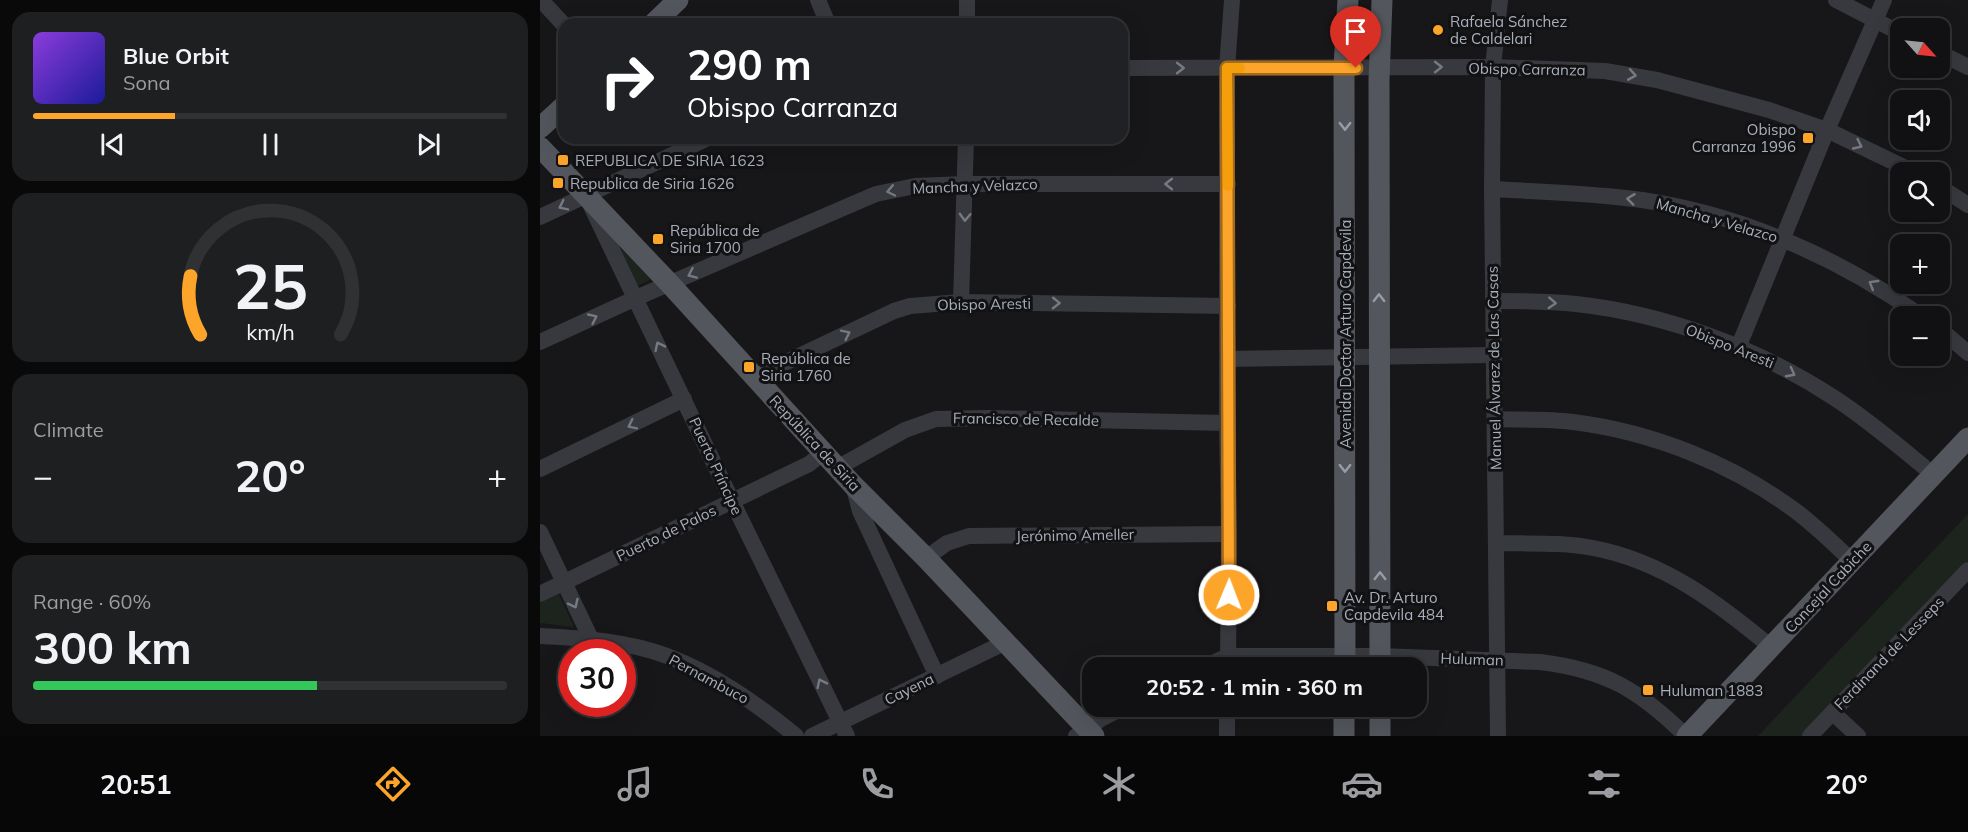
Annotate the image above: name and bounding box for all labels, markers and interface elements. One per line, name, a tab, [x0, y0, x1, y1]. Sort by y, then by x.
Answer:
pin	[1330, 6, 1381, 68]
place label: Rafaela Sánchez de Caldelari	[1450, 12, 1567, 48]
icon: arrive	[1339, 15, 1372, 48]
north arrow	[1890, 18, 1950, 78]
map controls	[1890, 18, 1950, 366]
marker: Rafaela Sánchez de Caldelari	[1431, 23, 1445, 37]
text: 290 m	[687, 38, 812, 91]
text: Blue Orbit	[123, 42, 229, 70]
icon: right	[588, 42, 666, 120]
street label: Obispo Carranza	[1468, 58, 1586, 80]
one-way arrow	[1433, 61, 1442, 73]
one-way arrow	[1176, 62, 1185, 74]
one-way arrow	[1627, 68, 1637, 81]
text: Sona	[123, 70, 171, 95]
text: Obispo Carranza	[687, 90, 898, 124]
button: sound	[1890, 90, 1950, 150]
place label: Obispo Carranza 1996	[1692, 120, 1796, 156]
one-way arrow	[1339, 121, 1351, 130]
icon: previous	[96, 128, 129, 161]
icon: pause	[254, 128, 287, 161]
icon: next	[412, 128, 445, 161]
marker: Obispo Carranza 1996	[1801, 131, 1815, 145]
one-way arrow	[1852, 137, 1863, 149]
place label: REPUBLICA DE SIRIA 1623	[575, 151, 765, 170]
marker: REPUBLICA DE SIRIA 1623	[556, 153, 570, 167]
button: search	[1890, 162, 1950, 222]
place label: Republica de Siria 1626	[570, 174, 734, 193]
street label: Mancha y Velazco	[912, 174, 1038, 198]
marker: Republica de Siria 1626	[551, 176, 565, 190]
one-way arrow	[1165, 178, 1174, 190]
one-way arrow	[886, 184, 896, 197]
one-way arrow	[1627, 193, 1636, 205]
street label: Mancha y Velazco	[1654, 194, 1780, 246]
one-way arrow	[558, 198, 569, 210]
one-way arrow	[958, 213, 971, 222]
street label: Avenida Doctor Arturo Capdevila	[1336, 219, 1355, 449]
place label: República de Siria 1700	[670, 221, 760, 257]
marker: República de Siria 1700	[651, 232, 665, 246]
button: +	[1890, 234, 1950, 294]
text: 25	[233, 246, 307, 325]
street label: Manuel Álvarez de Las Casas	[1483, 266, 1505, 470]
one-way arrow	[687, 267, 698, 279]
one-way arrow	[1869, 280, 1879, 292]
street label: Obispo Aresti	[937, 294, 1031, 314]
one-way arrow	[1373, 294, 1385, 303]
one-way arrow	[1547, 296, 1556, 309]
one-way arrow	[1051, 297, 1060, 309]
button: −	[1890, 306, 1950, 366]
one-way arrow	[587, 313, 598, 325]
text: km/h	[246, 318, 294, 345]
street label: Obispo Aresti	[1683, 320, 1777, 372]
one-way arrow	[839, 329, 850, 341]
one-way arrow	[654, 342, 666, 353]
place label: República de Siria 1760	[761, 349, 851, 385]
marker: República de Siria 1760	[742, 360, 756, 374]
one-way arrow	[1785, 365, 1796, 377]
street label: República de Siria	[766, 391, 864, 495]
street label: Francisco de Recalde	[953, 408, 1099, 430]
street label: Puerto Príncipe	[685, 414, 747, 518]
text: Climate	[33, 417, 104, 442]
one-way arrow	[627, 417, 638, 429]
text: 20°	[234, 447, 306, 503]
text: −	[33, 455, 53, 496]
text: +	[487, 455, 507, 496]
one-way arrow	[1339, 463, 1351, 472]
street label: Puerto de Palos	[613, 501, 719, 565]
street label: Jerónimo Ameller	[1016, 524, 1135, 546]
street label: Concejal Cabiche	[1781, 537, 1875, 637]
position arrow	[1197, 563, 1261, 627]
one-way arrow	[1374, 572, 1386, 581]
place label: Av. Dr. Arturo Capdevila 484	[1344, 588, 1444, 624]
text: Range · 60%	[33, 589, 151, 614]
street label: Ferdinand de Lesseps	[1830, 592, 1948, 714]
one-way arrow	[567, 598, 579, 609]
marker: Av. Dr. Arturo Capdevila 484	[1325, 599, 1339, 613]
text: 300 km	[33, 619, 192, 675]
speed limit sign: 30	[558, 639, 636, 717]
street label: Huluman	[1440, 648, 1504, 670]
street label: Pernambuco	[666, 650, 752, 708]
street label: Cayena	[881, 669, 937, 709]
text: 20:52 · 1 min · 360 m	[1146, 673, 1363, 701]
one-way arrow	[817, 679, 828, 690]
place label: Huluman 1883	[1660, 681, 1763, 700]
marker: Huluman 1883	[1641, 683, 1655, 697]
icon: directions	[372, 763, 414, 805]
icon: music	[614, 763, 656, 805]
icon: phone	[856, 763, 898, 805]
icon: climate	[1098, 763, 1140, 805]
icon: car	[1341, 763, 1383, 805]
icon: filters	[1583, 763, 1625, 805]
text: 20:51	[100, 767, 172, 801]
text: 20°	[1825, 767, 1868, 801]

